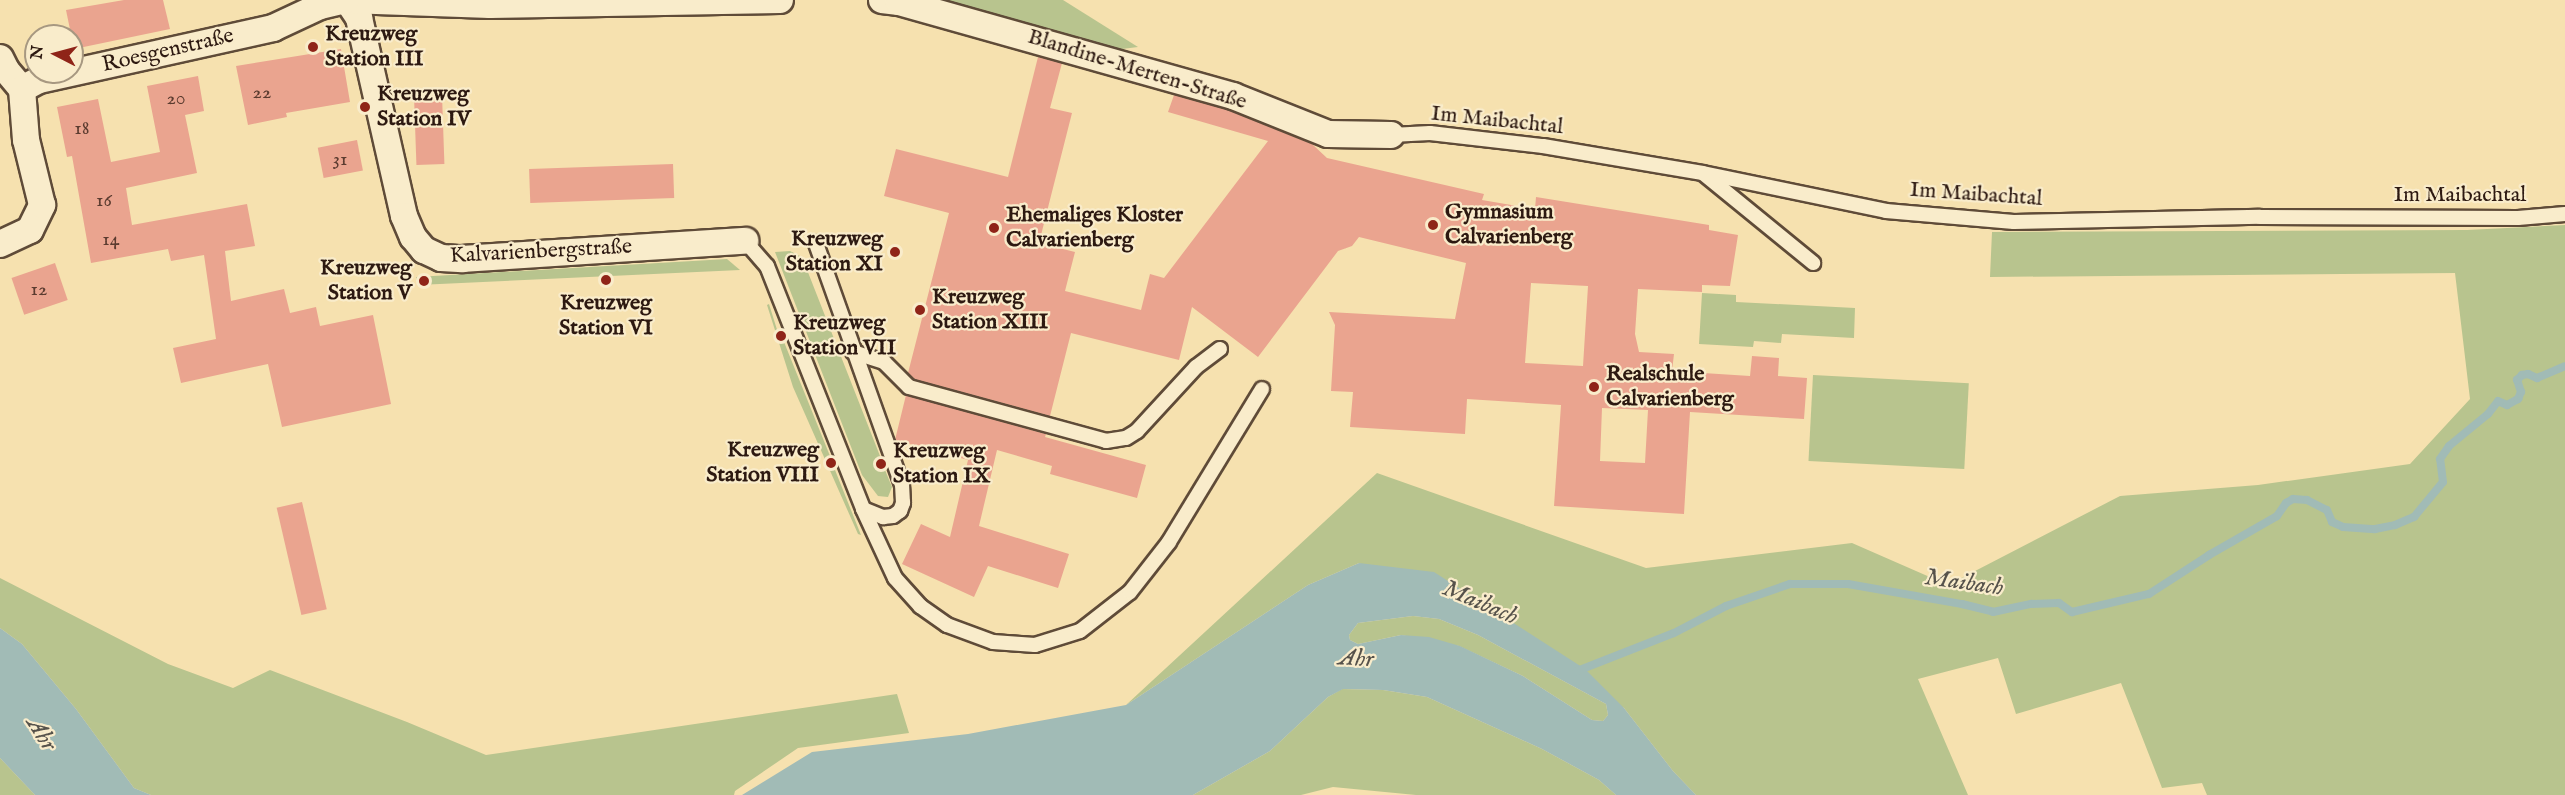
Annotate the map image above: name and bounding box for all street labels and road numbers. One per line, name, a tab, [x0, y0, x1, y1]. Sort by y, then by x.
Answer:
street label: Roesgenstraße	[100, 23, 236, 79]
street label: Blandine-Merten-Straße	[1024, 24, 1250, 116]
street label: Im Maibachtal	[1430, 101, 1564, 141]
street label: Im Maibachtal	[1909, 177, 2043, 213]
street label: Im Maibachtal	[2394, 183, 2526, 209]
street label: Kalvarienbergstraße	[449, 234, 633, 270]

